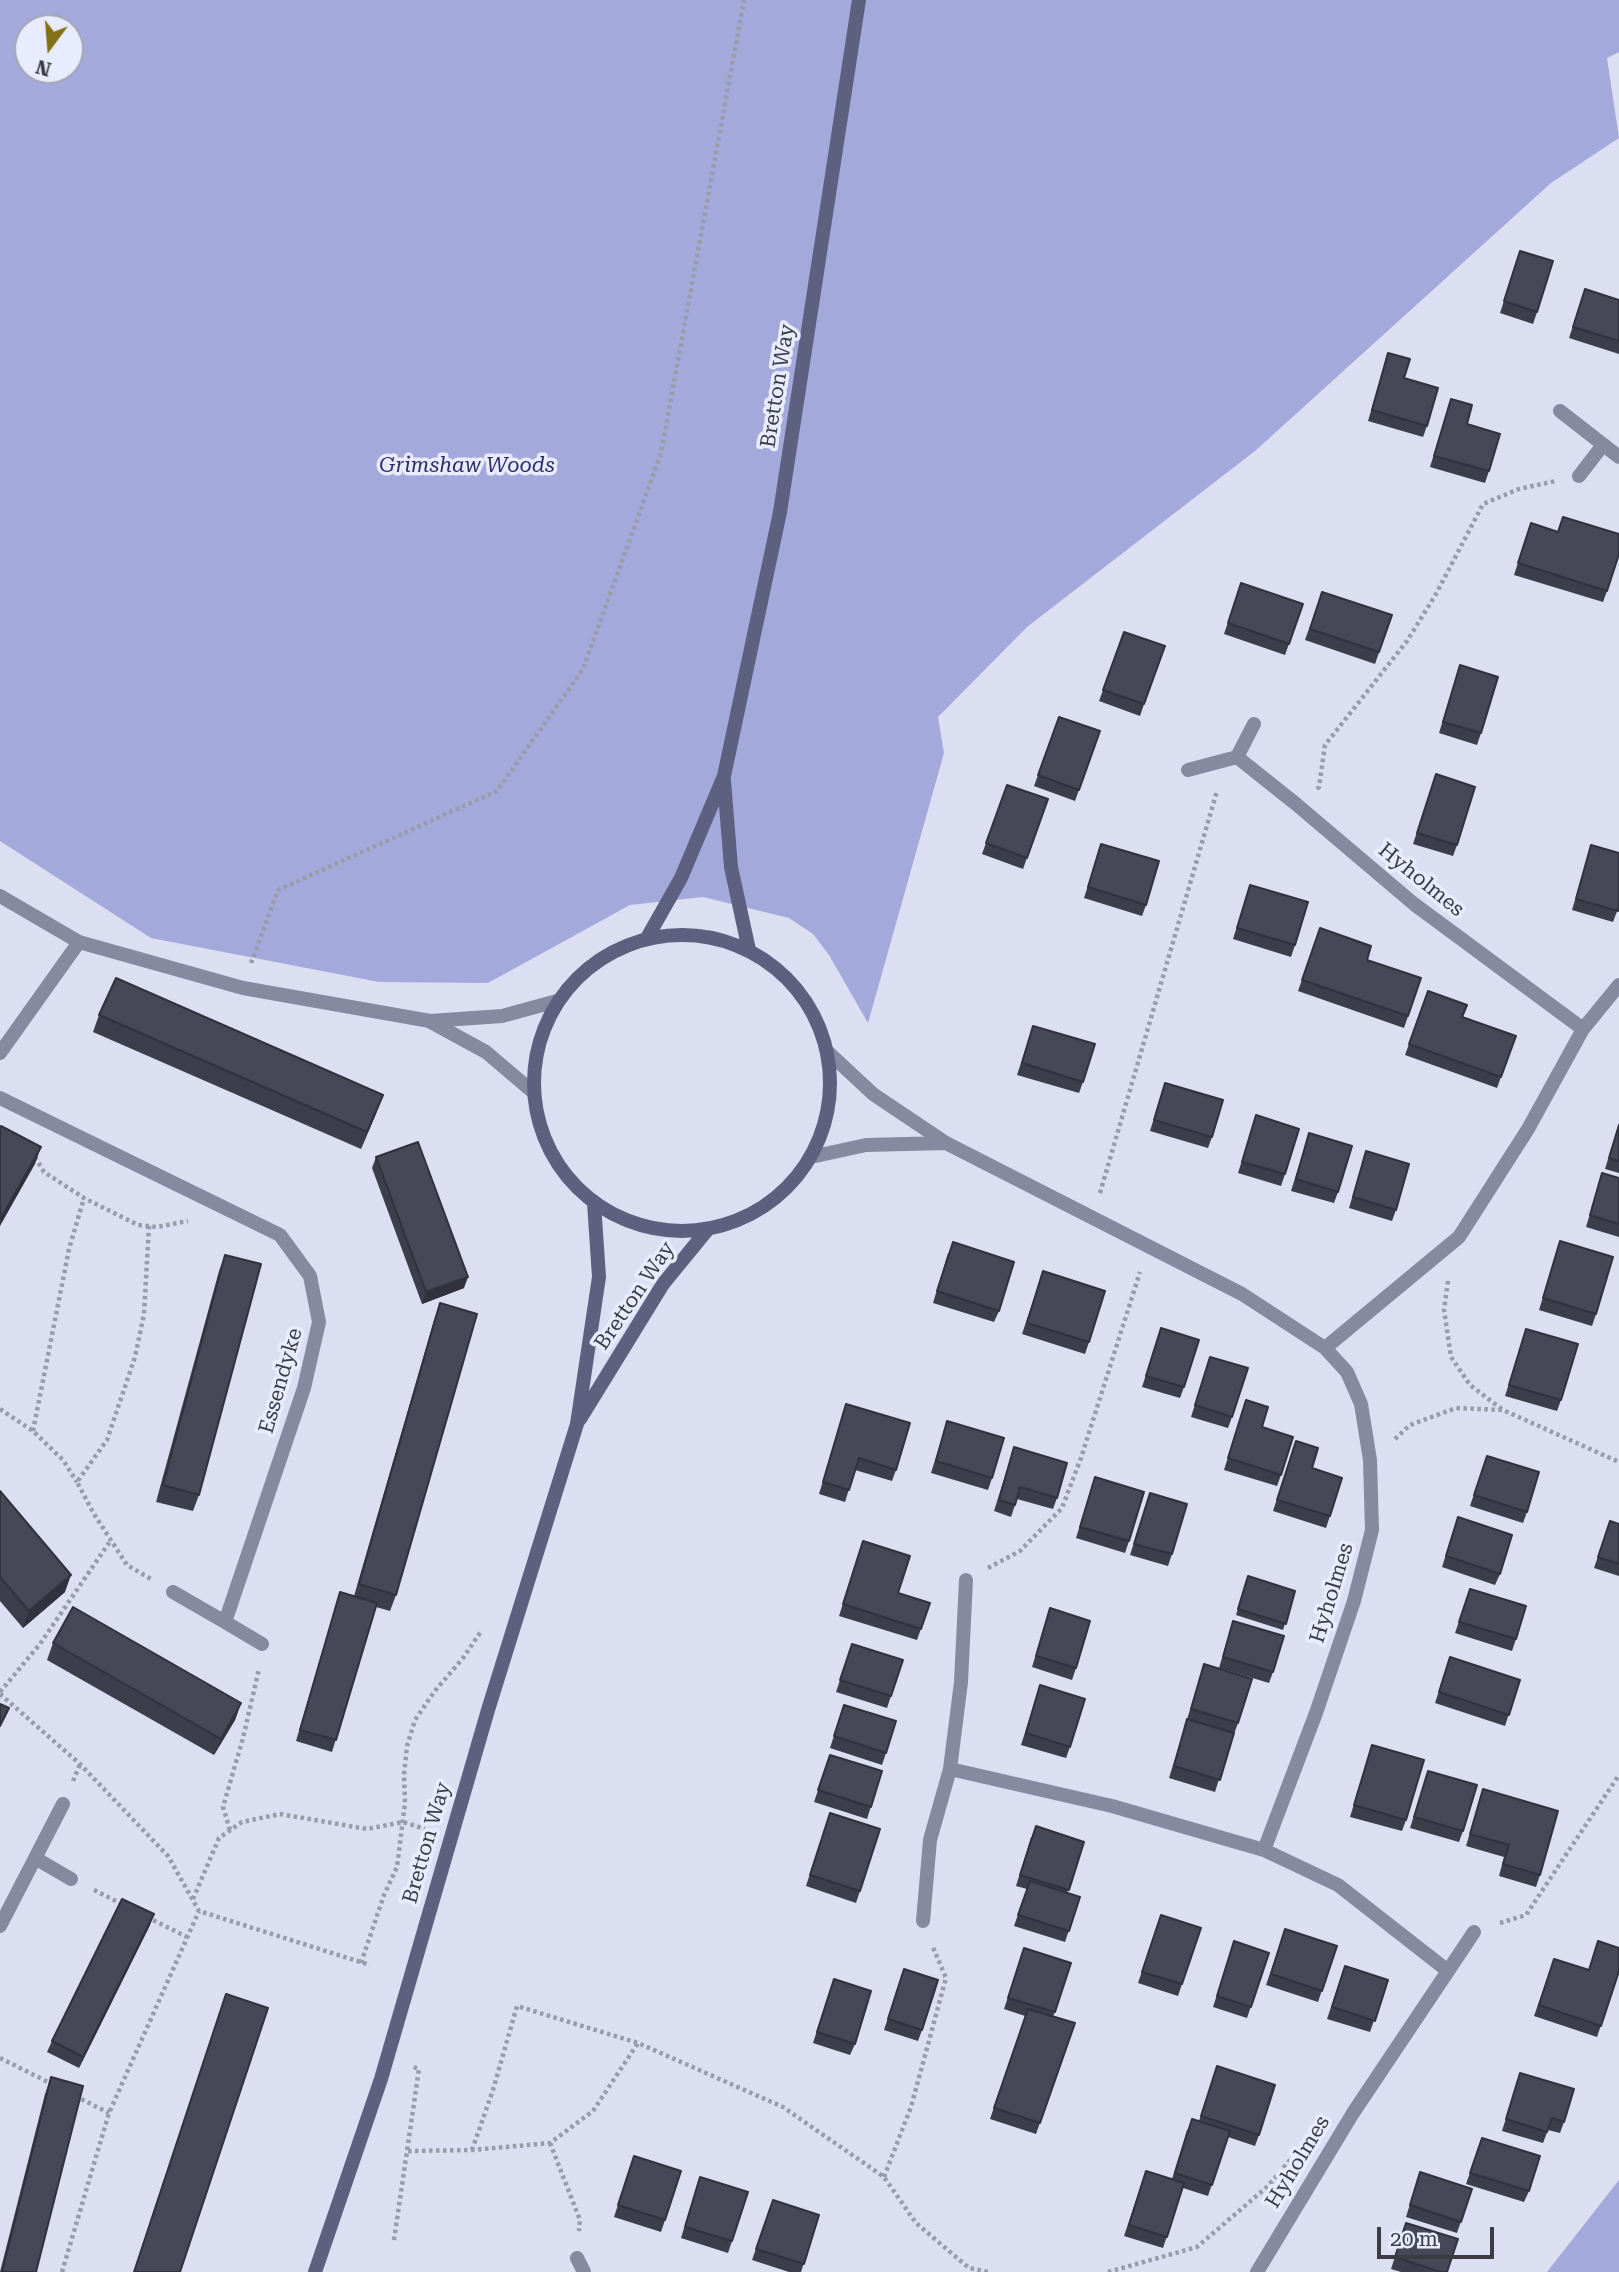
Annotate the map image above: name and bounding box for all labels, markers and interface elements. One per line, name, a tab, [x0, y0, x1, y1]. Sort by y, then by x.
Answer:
north arrow	[14, 14, 84, 84]
text: N	[33, 55, 54, 81]
street label: Bretton Way	[756, 322, 800, 450]
park label: Grimshaw Woods	[379, 453, 555, 479]
street label: Hyholmes	[1373, 838, 1469, 922]
street label: Bretton Way	[590, 1237, 680, 1355]
street label: Essendyke	[254, 1325, 308, 1437]
street label: Hyholmes	[1305, 1540, 1359, 1646]
street label: Bretton Way	[398, 1779, 456, 1907]
street label: Hyholmes	[1261, 2111, 1335, 2213]
scale bar	[1381, 2212, 1498, 2256]
text: 20 m	[1390, 2227, 1438, 2251]

